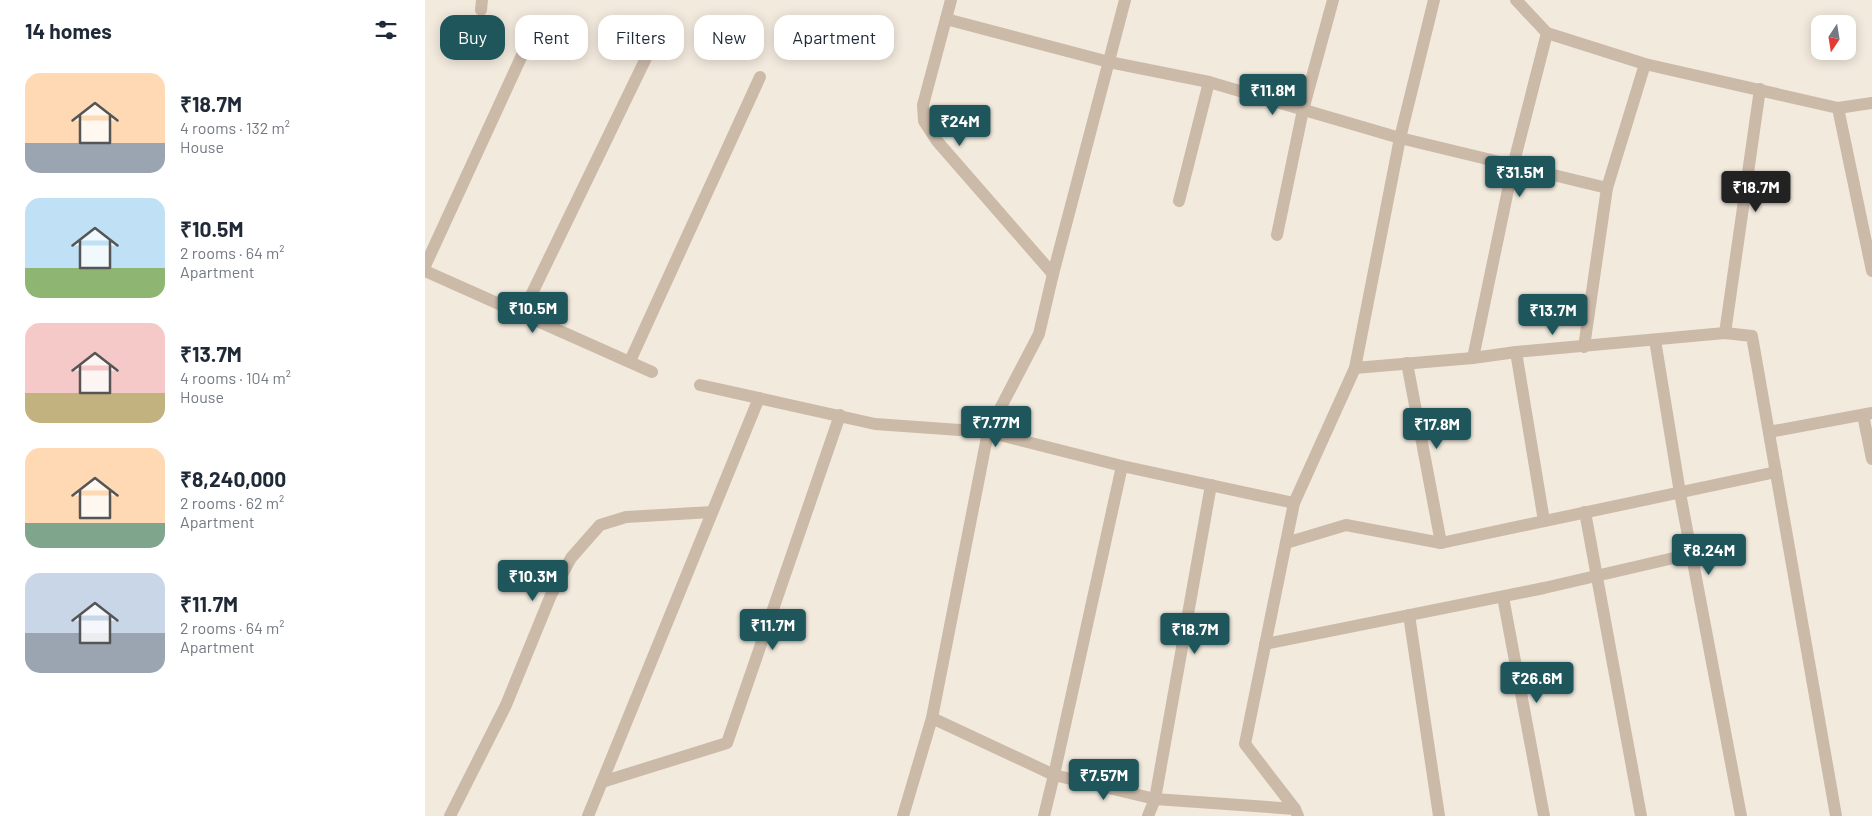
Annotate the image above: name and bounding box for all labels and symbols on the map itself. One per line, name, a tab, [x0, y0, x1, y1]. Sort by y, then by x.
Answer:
north arrow	[1811, 15, 1856, 60]
pin: ₹11.8M	[1232, 74, 1314, 116]
pin: ₹24M	[930, 104, 990, 147]
pin: ₹31.5M	[1479, 156, 1561, 198]
pin: ₹18.7M	[1715, 170, 1797, 213]
pin: ₹10.5M	[492, 292, 574, 334]
pin: ₹13.7M	[1512, 294, 1594, 336]
pin: ₹7.77M	[955, 406, 1037, 448]
pin: ₹17.8M	[1396, 408, 1478, 450]
pin: ₹8.24M	[1668, 534, 1750, 576]
pin: ₹10.3M	[492, 560, 574, 602]
pin: ₹11.7M	[732, 608, 814, 651]
pin: ₹18.7M	[1154, 612, 1236, 655]
pin: ₹26.6M	[1496, 662, 1578, 704]
pin: ₹7.57M	[1063, 758, 1145, 801]

